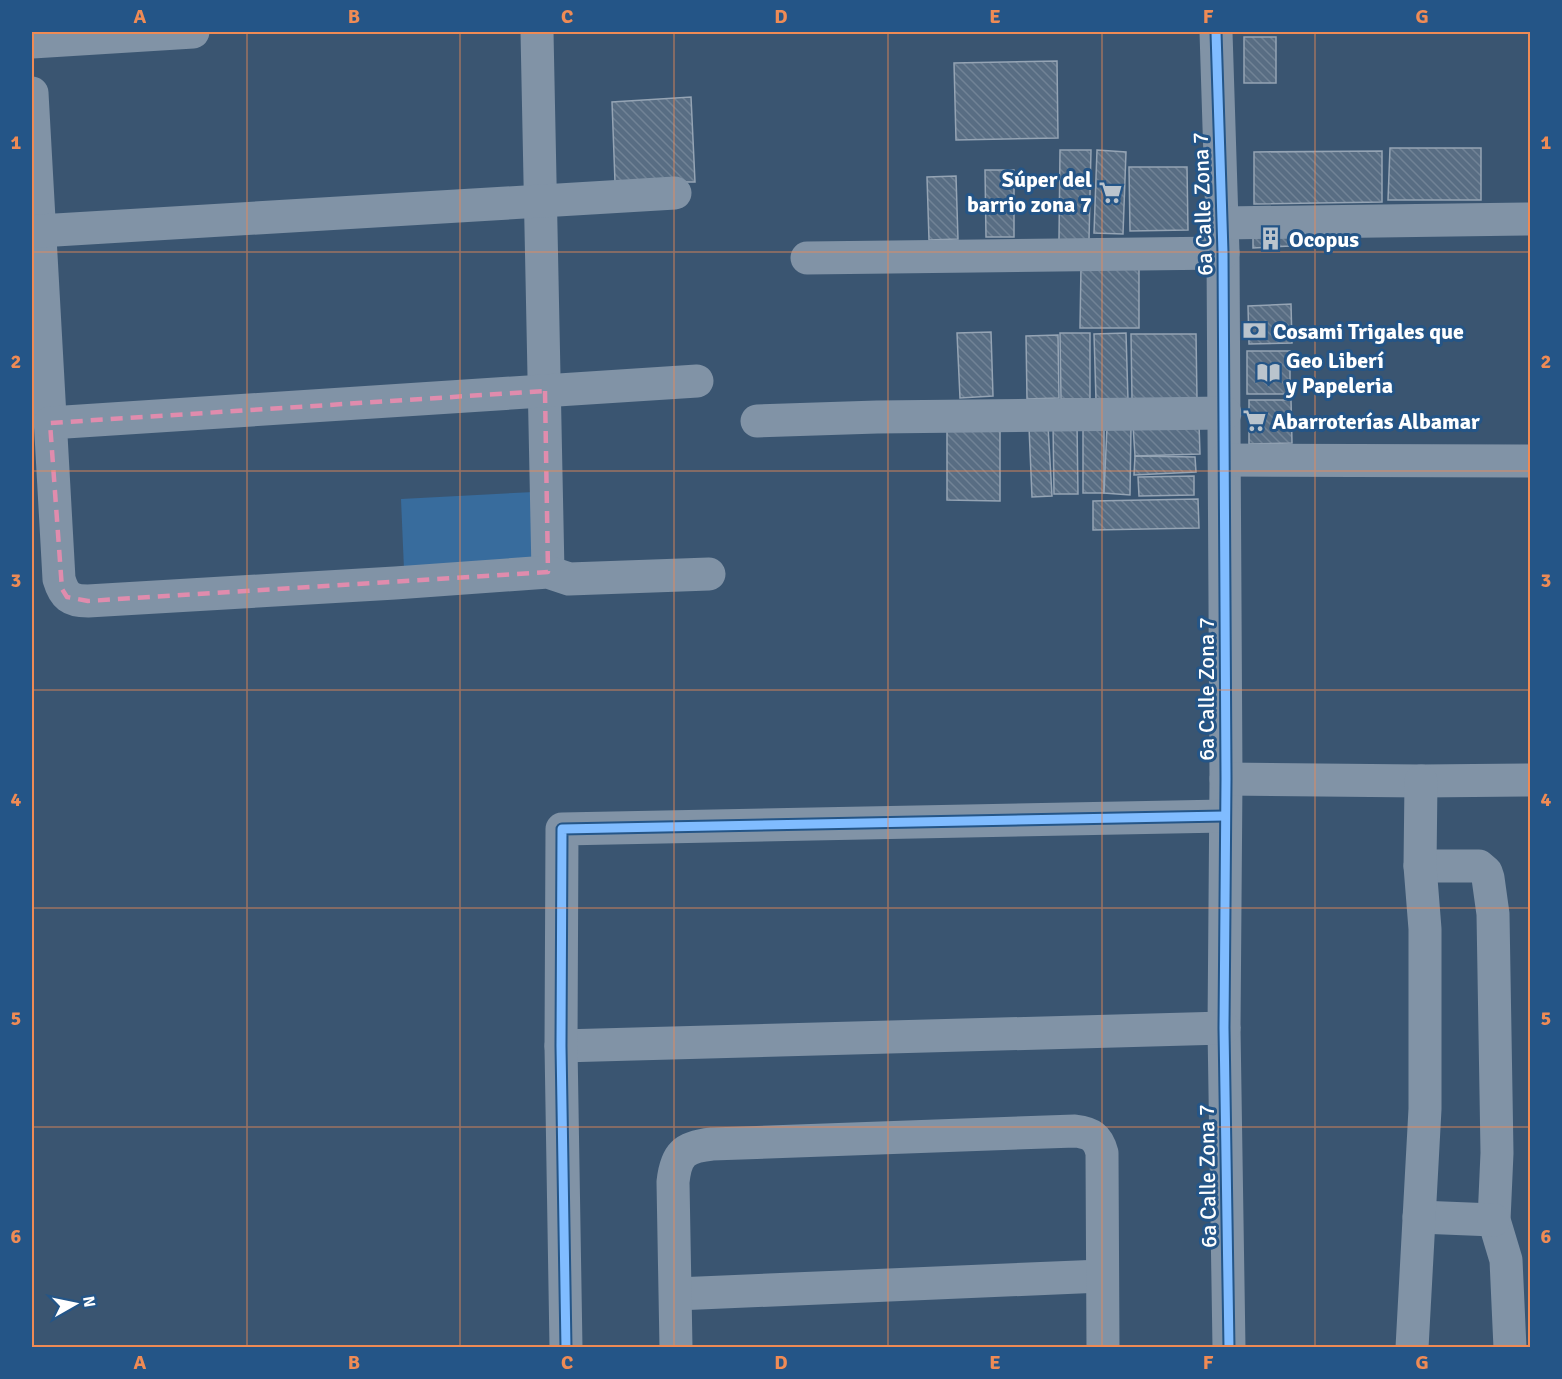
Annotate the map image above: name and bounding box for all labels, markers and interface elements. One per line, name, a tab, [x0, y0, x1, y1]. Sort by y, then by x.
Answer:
text: A	[134, 4, 147, 29]
text: B	[348, 4, 360, 29]
text: C	[561, 4, 573, 29]
text: D	[774, 4, 788, 29]
text: E	[989, 4, 1001, 29]
text: F	[1203, 4, 1214, 29]
text: G	[1415, 4, 1429, 29]
text: 1	[11, 130, 22, 155]
text: 1	[1541, 130, 1552, 155]
street label: 6a Calle Zona 7	[1187, 132, 1218, 276]
place label: Súper del barrio zona 7	[967, 166, 1092, 218]
supermarket icon: Súper del barrio zona 7	[1097, 179, 1123, 205]
building icon: Ocopus	[1258, 226, 1284, 252]
place label: Ocopus	[1289, 226, 1359, 253]
bank icon: Cosami Trigales que	[1242, 318, 1268, 344]
place label: Cosami Trigales que	[1273, 318, 1464, 345]
place label: Geo Liberí y Papeleria	[1285, 347, 1393, 399]
text: 2	[11, 349, 21, 374]
text: 2	[1541, 349, 1551, 374]
library icon: Geo Liberí y Papeleria	[1255, 360, 1281, 386]
supermarket icon: Abarroterías Albamar	[1241, 408, 1267, 434]
place label: Abarroterías Albamar	[1272, 408, 1480, 435]
text: 3	[11, 568, 21, 593]
text: 3	[1541, 568, 1551, 593]
street label: 6a Calle Zona 7	[1193, 617, 1220, 761]
text: 4	[11, 787, 22, 812]
text: 4	[1541, 787, 1552, 812]
text: 5	[11, 1006, 21, 1031]
text: 5	[1541, 1006, 1551, 1031]
street label: 6a Calle Zona 7	[1193, 1104, 1222, 1248]
text: 6	[11, 1224, 22, 1249]
text: 6	[1541, 1224, 1552, 1249]
north arrow	[45, 1274, 105, 1334]
text: N	[78, 1295, 100, 1309]
text: A	[134, 1350, 147, 1375]
text: B	[348, 1350, 360, 1375]
text: C	[561, 1350, 573, 1375]
text: D	[774, 1350, 788, 1375]
text: E	[989, 1350, 1001, 1375]
text: F	[1203, 1350, 1214, 1375]
text: G	[1415, 1350, 1429, 1375]

